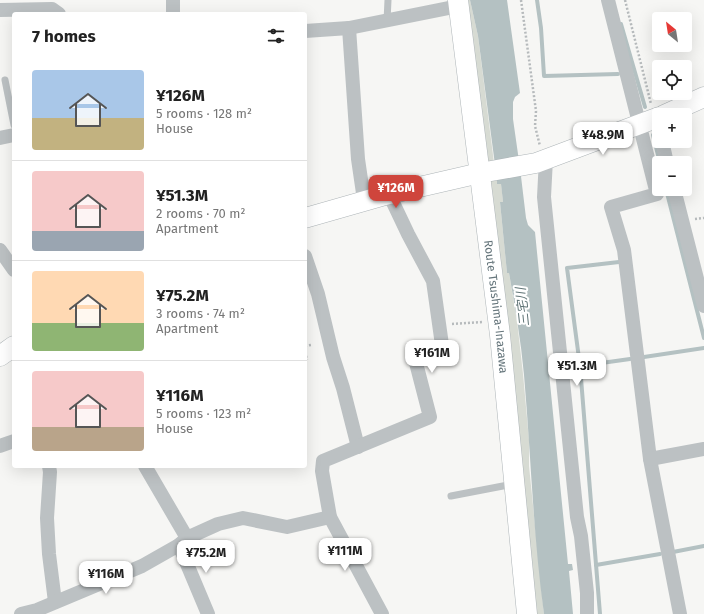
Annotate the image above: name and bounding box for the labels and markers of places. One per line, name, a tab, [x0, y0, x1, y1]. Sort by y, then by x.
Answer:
pin: ¥48.9M	[570, 122, 636, 156]
pin: ¥126M	[368, 175, 424, 209]
pin: ¥161M	[404, 340, 460, 374]
pin: ¥51.3M	[544, 353, 610, 387]
pin: ¥111M	[317, 538, 373, 572]
pin: ¥75.2M	[173, 540, 239, 574]
pin: ¥116M	[78, 561, 134, 595]

